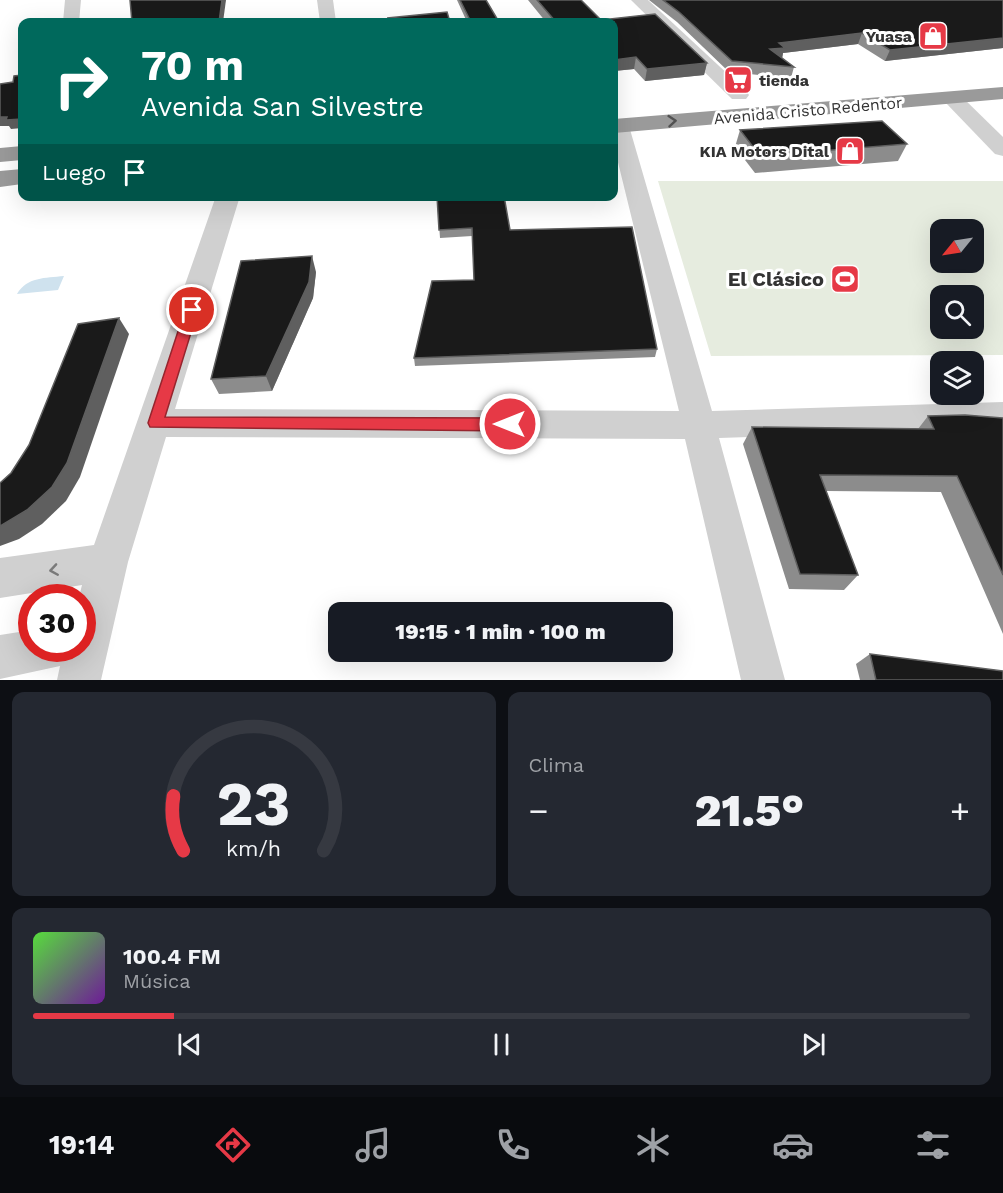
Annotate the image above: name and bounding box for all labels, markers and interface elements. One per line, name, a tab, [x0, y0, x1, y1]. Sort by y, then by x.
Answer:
shop icon: Yuasa	[917, 20, 949, 52]
place label: Yuasa	[866, 27, 913, 46]
text: 70 m	[141, 41, 244, 90]
icon: right	[42, 42, 120, 120]
supermarket icon: tienda	[722, 64, 754, 96]
place label: tienda	[759, 71, 810, 90]
text: Avenida San Silvestre	[141, 91, 424, 123]
street label: Avenida Cristo Redentor	[713, 93, 904, 128]
one-way arrow	[667, 115, 676, 128]
shop icon: KIA Motors Dital	[834, 135, 866, 167]
place label: KIA Motors Dital	[700, 142, 830, 161]
icon: arrive	[118, 156, 151, 189]
text: Luego	[42, 160, 106, 185]
north arrow	[930, 219, 984, 273]
map controls	[930, 219, 984, 405]
sports icon: El Clásico	[829, 263, 861, 295]
place label: El Clásico	[728, 267, 824, 291]
pin	[166, 284, 217, 335]
button: search	[930, 285, 984, 339]
icon: arrive	[175, 293, 208, 326]
button: layers	[930, 351, 984, 405]
position arrow	[478, 392, 542, 456]
one-way arrow	[50, 563, 60, 576]
speed limit sign: 30	[18, 584, 96, 662]
text: 19:15 · 1 min · 100 m	[395, 619, 606, 644]
text: Clima	[529, 753, 584, 777]
text: 23	[217, 767, 291, 840]
text: 21.5°	[694, 784, 804, 837]
text: −	[529, 791, 548, 830]
text: +	[950, 791, 970, 830]
text: km/h	[226, 836, 281, 861]
text: 100.4 FM	[123, 944, 221, 969]
text: Música	[123, 969, 191, 993]
icon: previous	[173, 1028, 206, 1061]
icon: pause	[485, 1028, 518, 1061]
icon: next	[797, 1028, 830, 1061]
icon: directions	[212, 1124, 254, 1166]
icon: music	[352, 1124, 394, 1166]
icon: phone	[492, 1124, 534, 1166]
icon: climate	[632, 1124, 674, 1166]
icon: car	[772, 1124, 814, 1166]
icon: filters	[912, 1124, 954, 1166]
text: 19:14	[49, 1129, 114, 1161]

